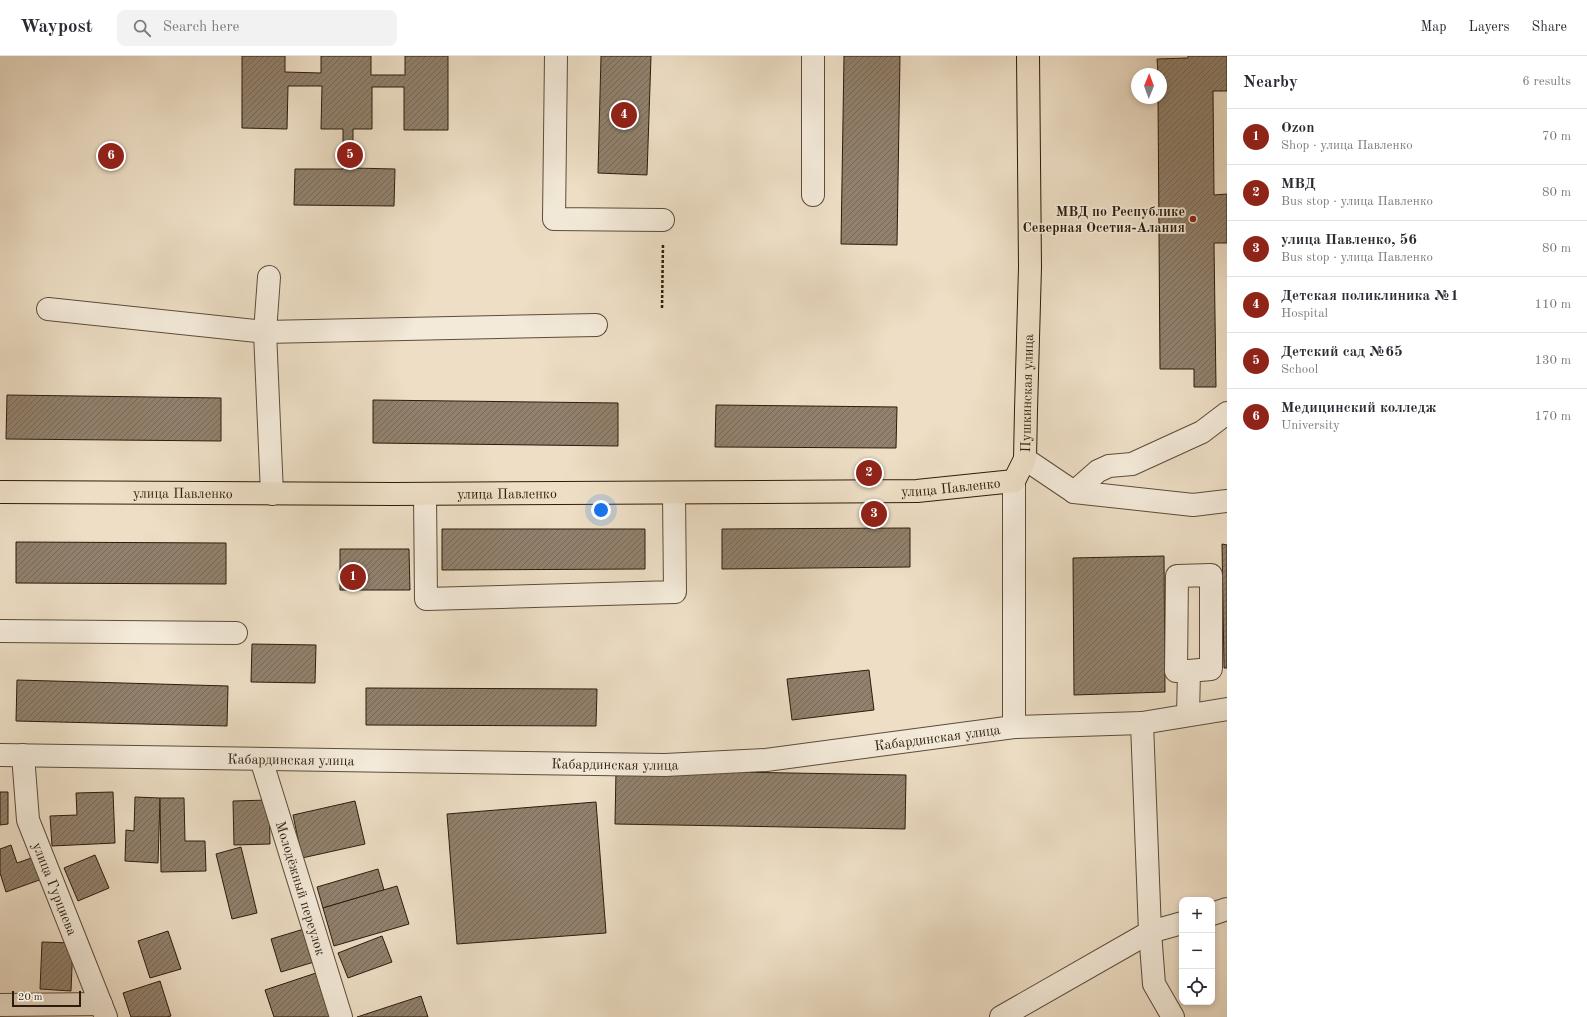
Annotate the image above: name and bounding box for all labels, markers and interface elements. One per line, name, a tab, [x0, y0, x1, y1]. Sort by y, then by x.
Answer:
search box	[117, 10, 397, 46]
icon: search	[131, 17, 153, 39]
text: Waypost	[20, 18, 93, 37]
text: Search here	[163, 20, 239, 35]
text: Map	[1421, 20, 1447, 34]
text: Layers	[1469, 20, 1510, 34]
text: Share	[1532, 20, 1567, 34]
north arrow	[1131, 68, 1167, 104]
text: Nearby	[1243, 74, 1298, 91]
text: 6 results	[1522, 75, 1571, 88]
pin: 4	[611, 100, 637, 130]
text: Ozon	[1281, 121, 1314, 136]
text: 1	[1252, 130, 1260, 143]
text: 70 m	[1542, 130, 1571, 143]
text: Shop · улица Павленко	[1281, 139, 1413, 152]
pin: 5	[337, 140, 363, 170]
pin: 6	[98, 141, 124, 171]
text: МВД	[1281, 177, 1316, 192]
text: 2	[1252, 186, 1260, 199]
text: 80 m	[1542, 186, 1571, 199]
text: Bus stop · улица Павленко	[1281, 195, 1433, 208]
place label: МВД по Республике Северная Осетия-Алания	[1023, 205, 1185, 235]
marker: МВД по Республике Северная Осетия-Алания	[1188, 214, 1198, 224]
text: улица Павленко, 56	[1281, 233, 1417, 248]
text: 3	[1252, 242, 1260, 255]
text: 80 m	[1542, 242, 1571, 255]
text: Bus stop · улица Павленко	[1281, 251, 1433, 264]
text: Детская поликлиника №1	[1281, 289, 1459, 304]
text: 4	[1252, 298, 1260, 311]
text: 110 m	[1534, 298, 1571, 311]
text: Hospital	[1281, 307, 1328, 320]
street label: Пушкинская улица	[1019, 334, 1036, 453]
text: Детский сад №65	[1281, 345, 1403, 360]
text: 5	[1252, 354, 1260, 367]
text: 130 m	[1534, 354, 1571, 367]
text: School	[1281, 363, 1318, 376]
text: Медицинский колледж	[1281, 401, 1436, 416]
text: 6	[1252, 410, 1260, 423]
text: 170 m	[1534, 410, 1571, 423]
text: University	[1281, 419, 1340, 432]
pin: 2	[856, 458, 882, 488]
street label: улица Павленко	[901, 476, 1001, 499]
street label: улица Павленко	[133, 487, 233, 501]
street label: улица Павленко	[457, 487, 557, 502]
pin: 3	[861, 499, 887, 529]
your location	[591, 500, 611, 520]
pin: 1	[340, 562, 366, 592]
street label: Кабардинская улица	[874, 723, 1001, 754]
street label: Кабардинская улица	[227, 752, 355, 768]
street label: Кабардинская улица	[551, 757, 679, 773]
street label: Молодёжный переулок	[273, 819, 327, 957]
street label: улица Гурциева	[30, 840, 79, 938]
map controls	[1179, 897, 1215, 1005]
button: +	[1179, 897, 1215, 933]
button: −	[1179, 933, 1215, 969]
button: locate	[1179, 969, 1215, 1005]
scale bar	[12, 989, 81, 1008]
text: 20 m	[18, 992, 43, 1003]

